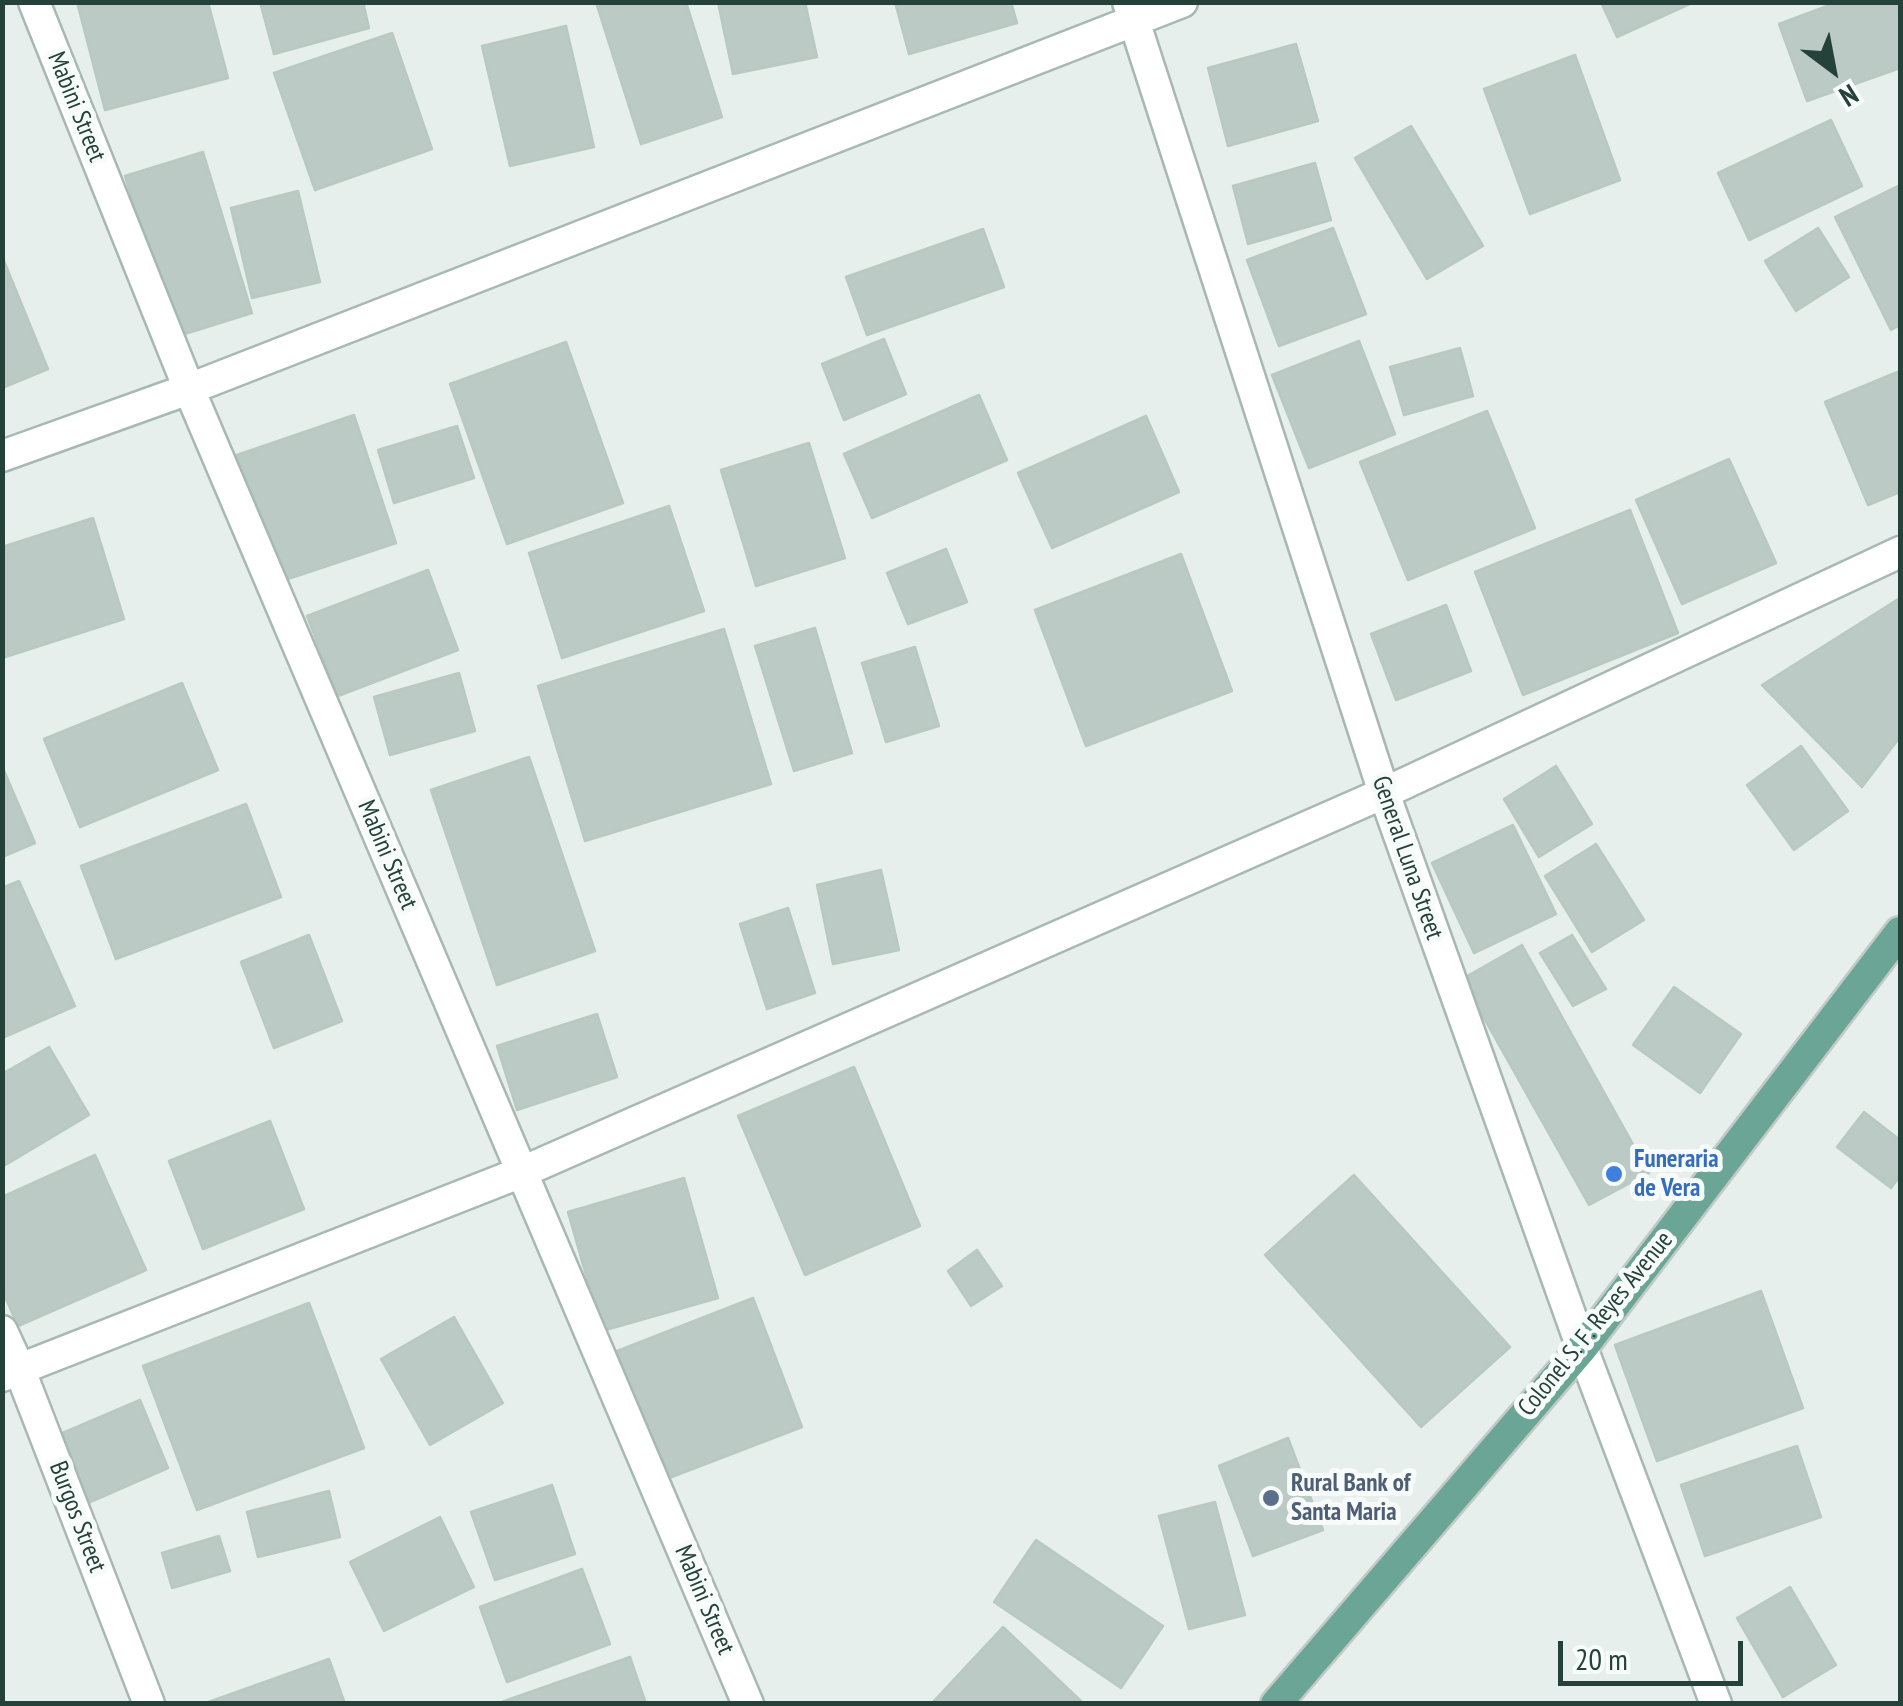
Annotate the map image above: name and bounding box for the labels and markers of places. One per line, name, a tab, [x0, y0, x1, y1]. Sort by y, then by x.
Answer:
place label: Funeraria de Vera	[1634, 1145, 1718, 1204]
marker: Funeraria de Vera	[1603, 1163, 1625, 1185]
place label: Rural Bank of Santa Maria	[1291, 1469, 1410, 1528]
marker: Rural Bank of Santa Maria	[1260, 1487, 1282, 1509]

